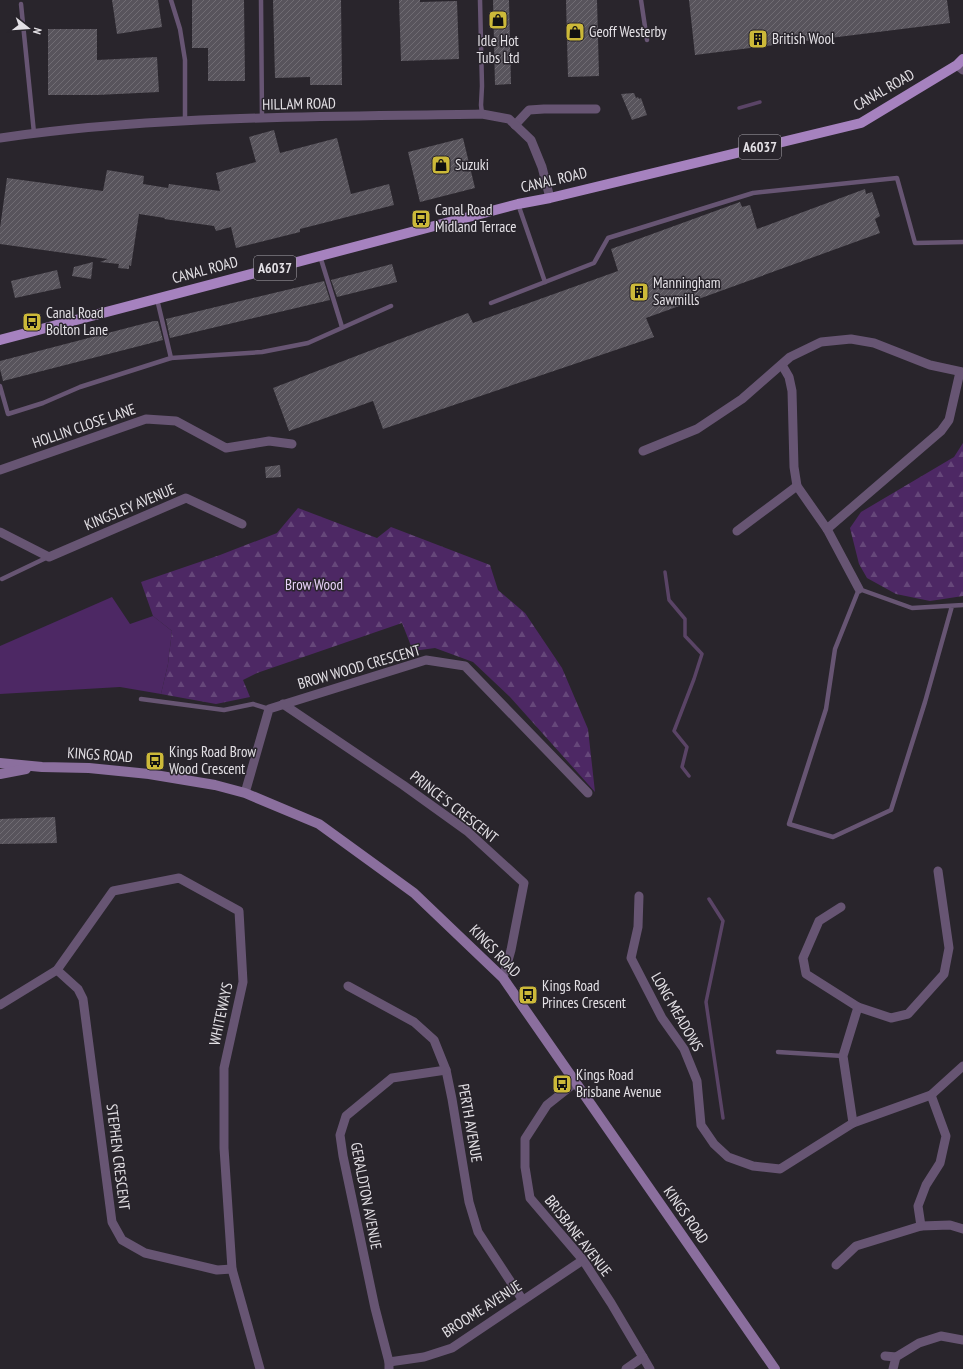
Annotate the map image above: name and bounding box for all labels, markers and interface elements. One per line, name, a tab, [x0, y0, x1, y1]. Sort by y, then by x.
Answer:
north arrow	[8, 8, 48, 48]
shop icon: Idle Hot Tubs Ltd	[487, 9, 509, 31]
shop icon: Geoff Westerby	[564, 21, 586, 43]
place label: Geoff Westerby	[589, 22, 667, 41]
text: N	[30, 26, 45, 36]
building icon: British Wool	[747, 28, 769, 50]
place label: British Wool	[772, 29, 835, 48]
place label: Idle Hot Tubs Ltd	[476, 31, 520, 67]
street label: CANAL ROAD	[850, 64, 918, 115]
street label: HILLAM ROAD	[262, 93, 336, 114]
road number: A6037	[739, 135, 781, 159]
shop icon: Suzuki	[430, 154, 452, 176]
place label: Suzuki	[455, 155, 489, 174]
street label: CANAL ROAD	[519, 163, 589, 196]
place label: Canal Road Midland Terrace	[435, 200, 517, 236]
bus stop icon: Canal Road Midland Terrace	[410, 208, 432, 230]
street label: CANAL ROAD	[170, 252, 240, 287]
road number: A6037	[254, 256, 296, 280]
place label: Manningham Sawmills	[653, 273, 720, 309]
building icon: Manningham Sawmills	[628, 281, 650, 303]
place label: Canal Road Bolton Lane	[46, 303, 108, 339]
bus stop icon: Canal Road Bolton Lane	[21, 311, 43, 333]
street label: HOLLIN CLOSE LANE	[30, 399, 138, 452]
street label: KINGSLEY AVENUE	[81, 479, 178, 534]
park label: Brow Wood	[285, 575, 343, 594]
street label: BROW WOOD CRESCENT	[295, 640, 423, 693]
place label: Kings Road Brow Wood Crescent	[169, 742, 256, 778]
street label: KINGS ROAD	[67, 743, 134, 766]
bus stop icon: Kings Road Brow Wood Crescent	[144, 750, 166, 772]
street label: PRINCE'S CRESCENT	[407, 766, 502, 847]
street label: KINGS ROAD	[466, 920, 525, 981]
street label: LONG MEADOWS	[647, 969, 708, 1054]
place label: Kings Road Princes Crescent	[542, 976, 626, 1012]
street label: WHITEWAYS	[205, 981, 236, 1047]
bus stop icon: Kings Road Princes Crescent	[517, 984, 539, 1006]
place label: Kings Road Brisbane Avenue	[576, 1065, 662, 1101]
bus stop icon: Kings Road Brisbane Avenue	[551, 1073, 573, 1095]
street label: PERTH AVENUE	[454, 1082, 487, 1164]
street label: STEPHEN CRESCENT	[103, 1103, 134, 1212]
street label: GERALDTON AVENUE	[347, 1141, 386, 1251]
street label: KINGS ROAD	[660, 1182, 713, 1247]
street label: BRISBANE AVENUE	[541, 1191, 616, 1280]
street label: BROOME AVENUE	[438, 1276, 525, 1341]

